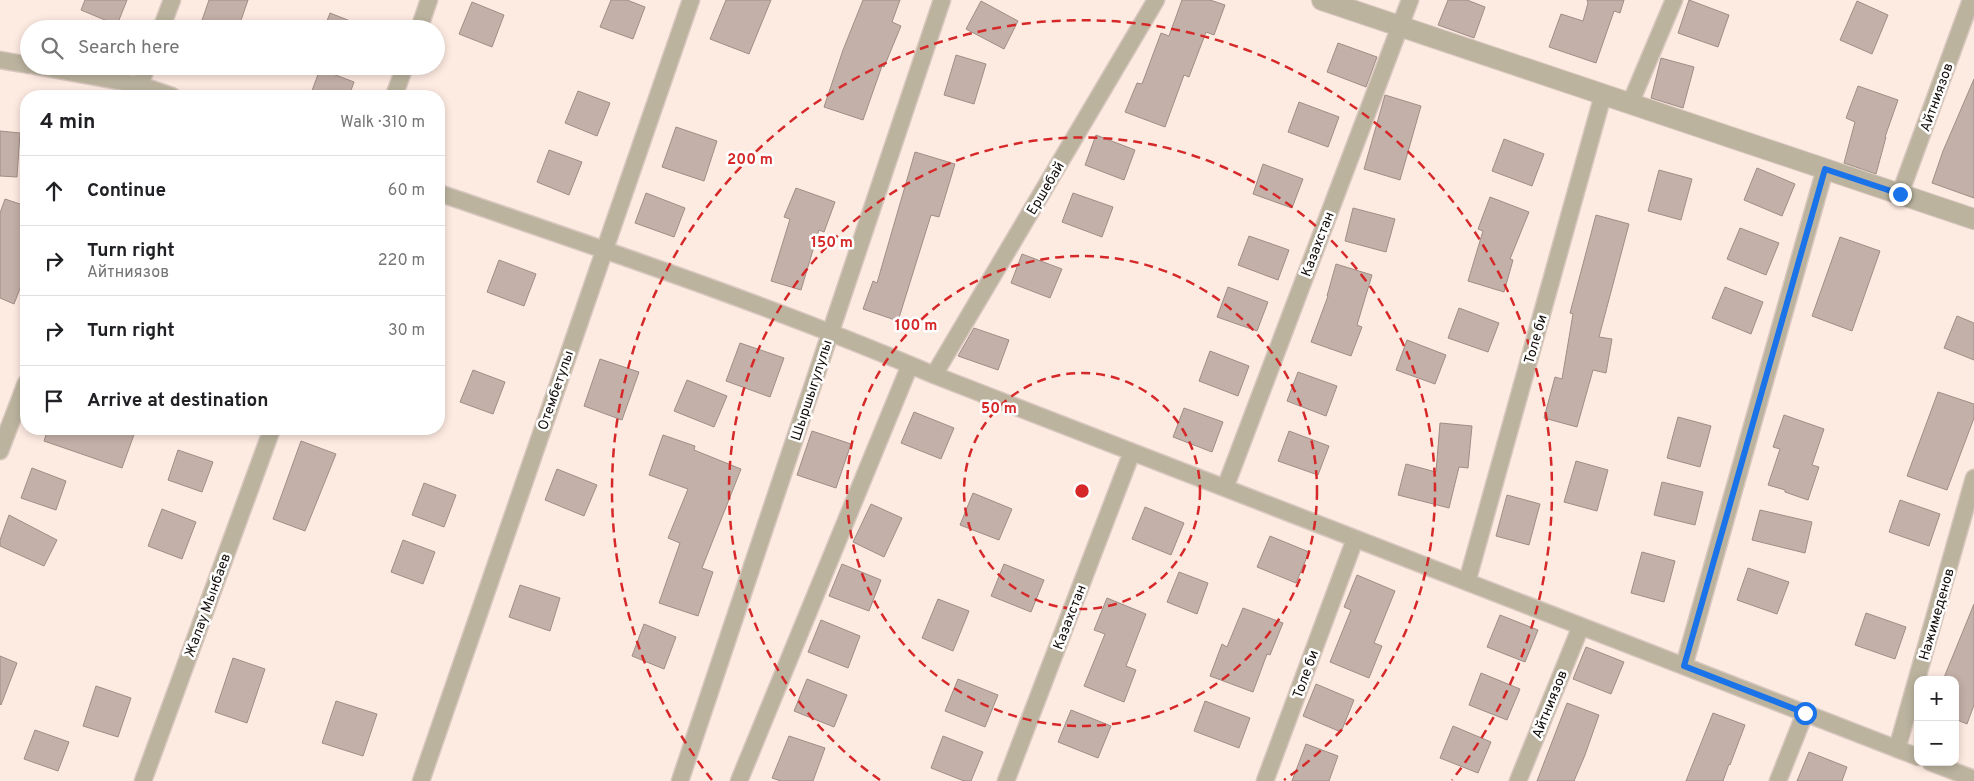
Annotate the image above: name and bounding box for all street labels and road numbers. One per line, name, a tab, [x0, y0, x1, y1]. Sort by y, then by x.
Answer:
street label: Айтниязов	[1917, 61, 1958, 134]
street label: Ершебай	[1024, 159, 1069, 218]
street label: Казахстан	[1298, 210, 1339, 279]
street label: Толе би	[1521, 313, 1552, 366]
street label: Шыршыгулулы	[788, 338, 837, 443]
street label: Отембетулы	[535, 348, 578, 433]
street label: Жалау Мынбаев	[182, 551, 235, 660]
street label: Нажимеденов	[1916, 566, 1959, 662]
street label: Казахстан	[1050, 583, 1091, 652]
street label: Толе би	[1290, 648, 1323, 701]
street label: Айтниязов	[1529, 668, 1572, 741]

